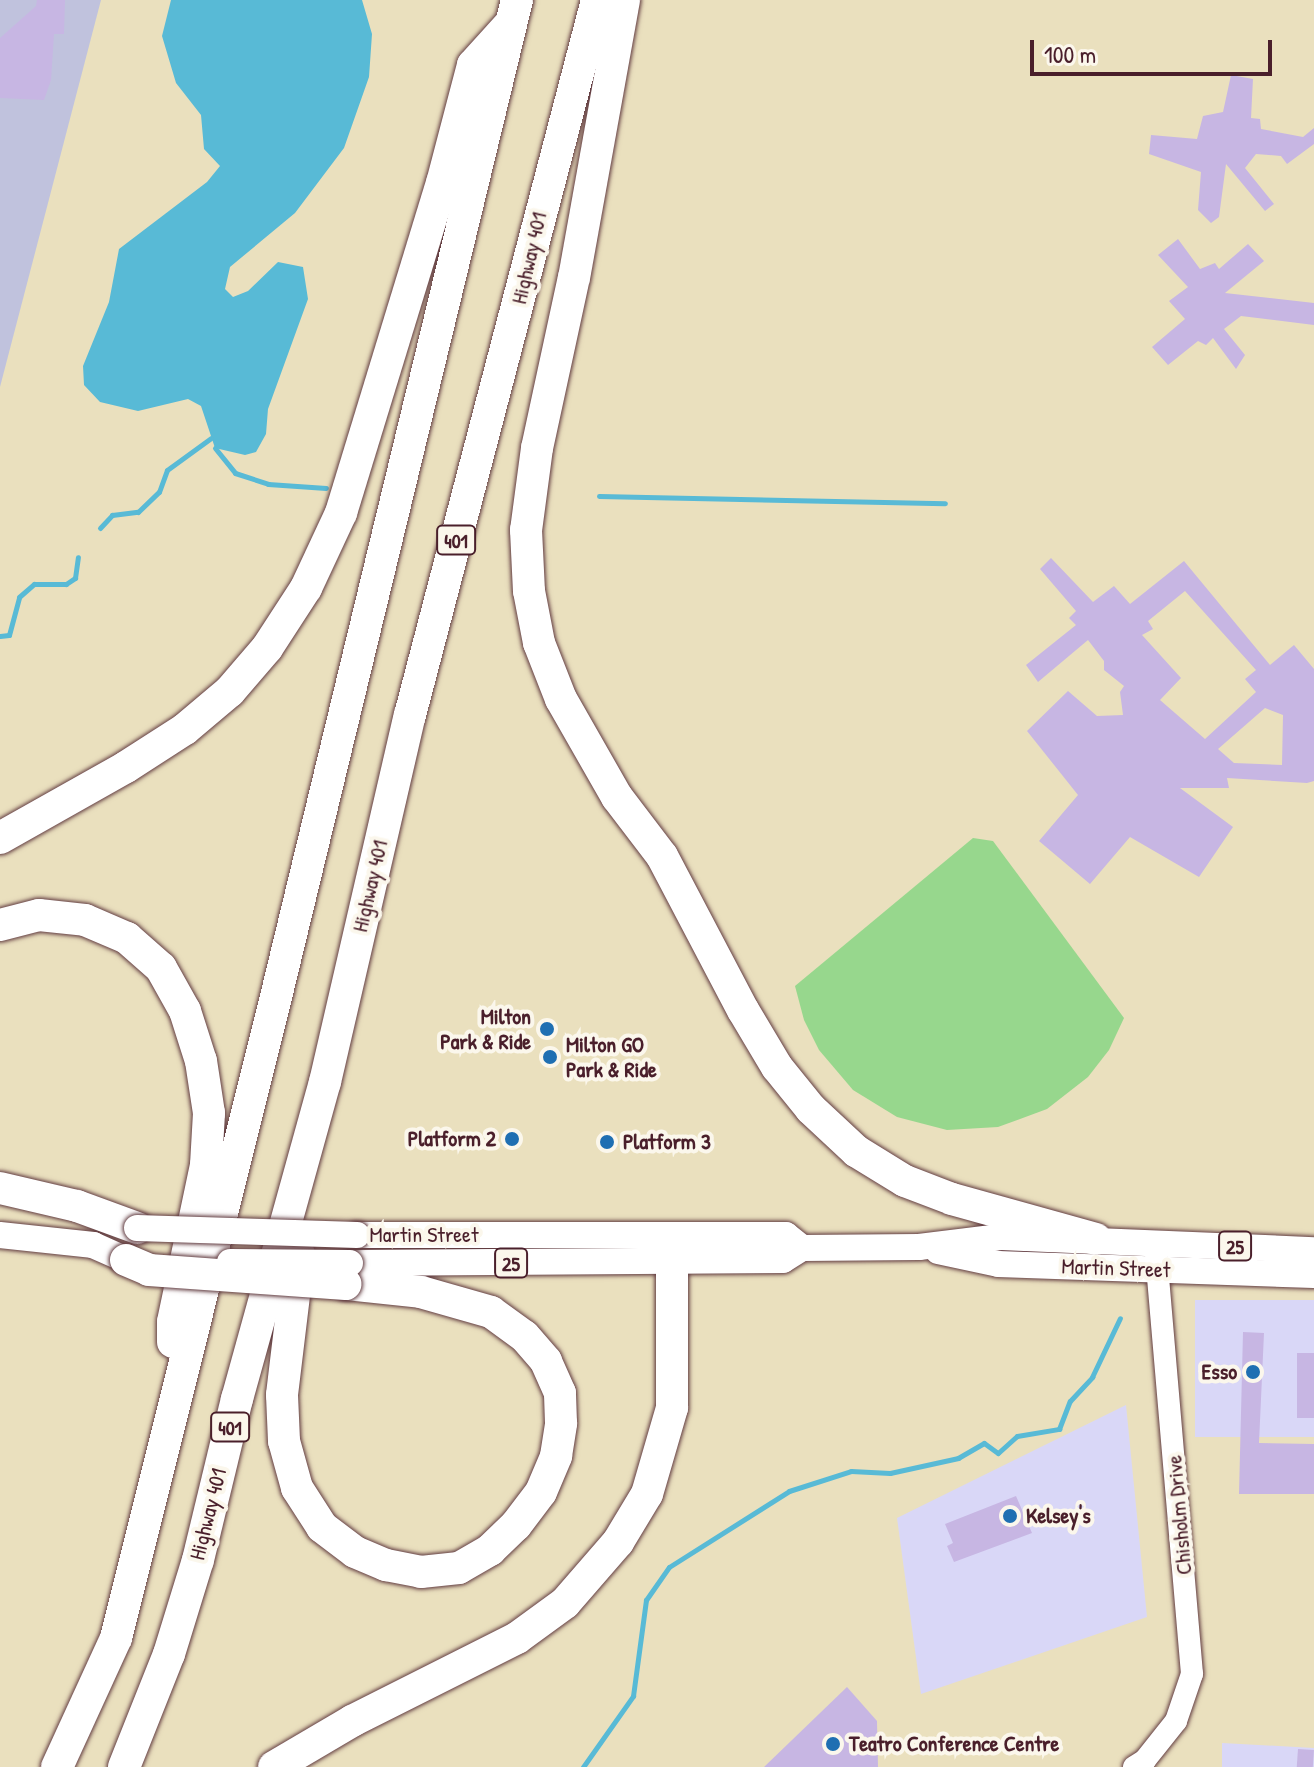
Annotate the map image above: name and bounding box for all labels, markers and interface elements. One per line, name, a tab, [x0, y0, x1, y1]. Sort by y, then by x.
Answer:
scale bar	[1034, 24, 1276, 74]
text: 100 m	[1044, 38, 1096, 70]
street label: Highway 401	[506, 209, 552, 307]
road number: 401	[436, 524, 476, 556]
street label: Highway 401	[347, 837, 393, 935]
place label: Milton Park & Ride	[440, 1003, 531, 1054]
marker: Milton Park & Ride	[538, 1020, 556, 1038]
place label: Milton GO Park & Ride	[566, 1031, 657, 1082]
marker: Milton GO Park & Ride	[541, 1048, 559, 1066]
place label: Platform 2	[408, 1126, 496, 1152]
place label: Platform 3	[623, 1129, 711, 1155]
marker: Platform 2	[503, 1130, 521, 1148]
marker: Platform 3	[598, 1133, 616, 1151]
street label: Martin Street	[370, 1222, 478, 1248]
road number: 25	[1217, 1230, 1253, 1262]
road number: 25	[493, 1247, 529, 1279]
street label: Martin Street	[1061, 1253, 1171, 1283]
place label: Esso	[1201, 1359, 1237, 1385]
marker: Esso	[1244, 1363, 1262, 1381]
road number: 401	[210, 1411, 250, 1443]
street label: Chisholm Drive	[1161, 1454, 1197, 1576]
street label: Highway 401	[184, 1465, 232, 1563]
place label: Kelsey's	[1026, 1503, 1091, 1529]
marker: Kelsey's	[1001, 1507, 1019, 1525]
place label: Teatro Conference Centre	[849, 1731, 1059, 1757]
marker: Teatro Conference Centre	[824, 1735, 842, 1753]

